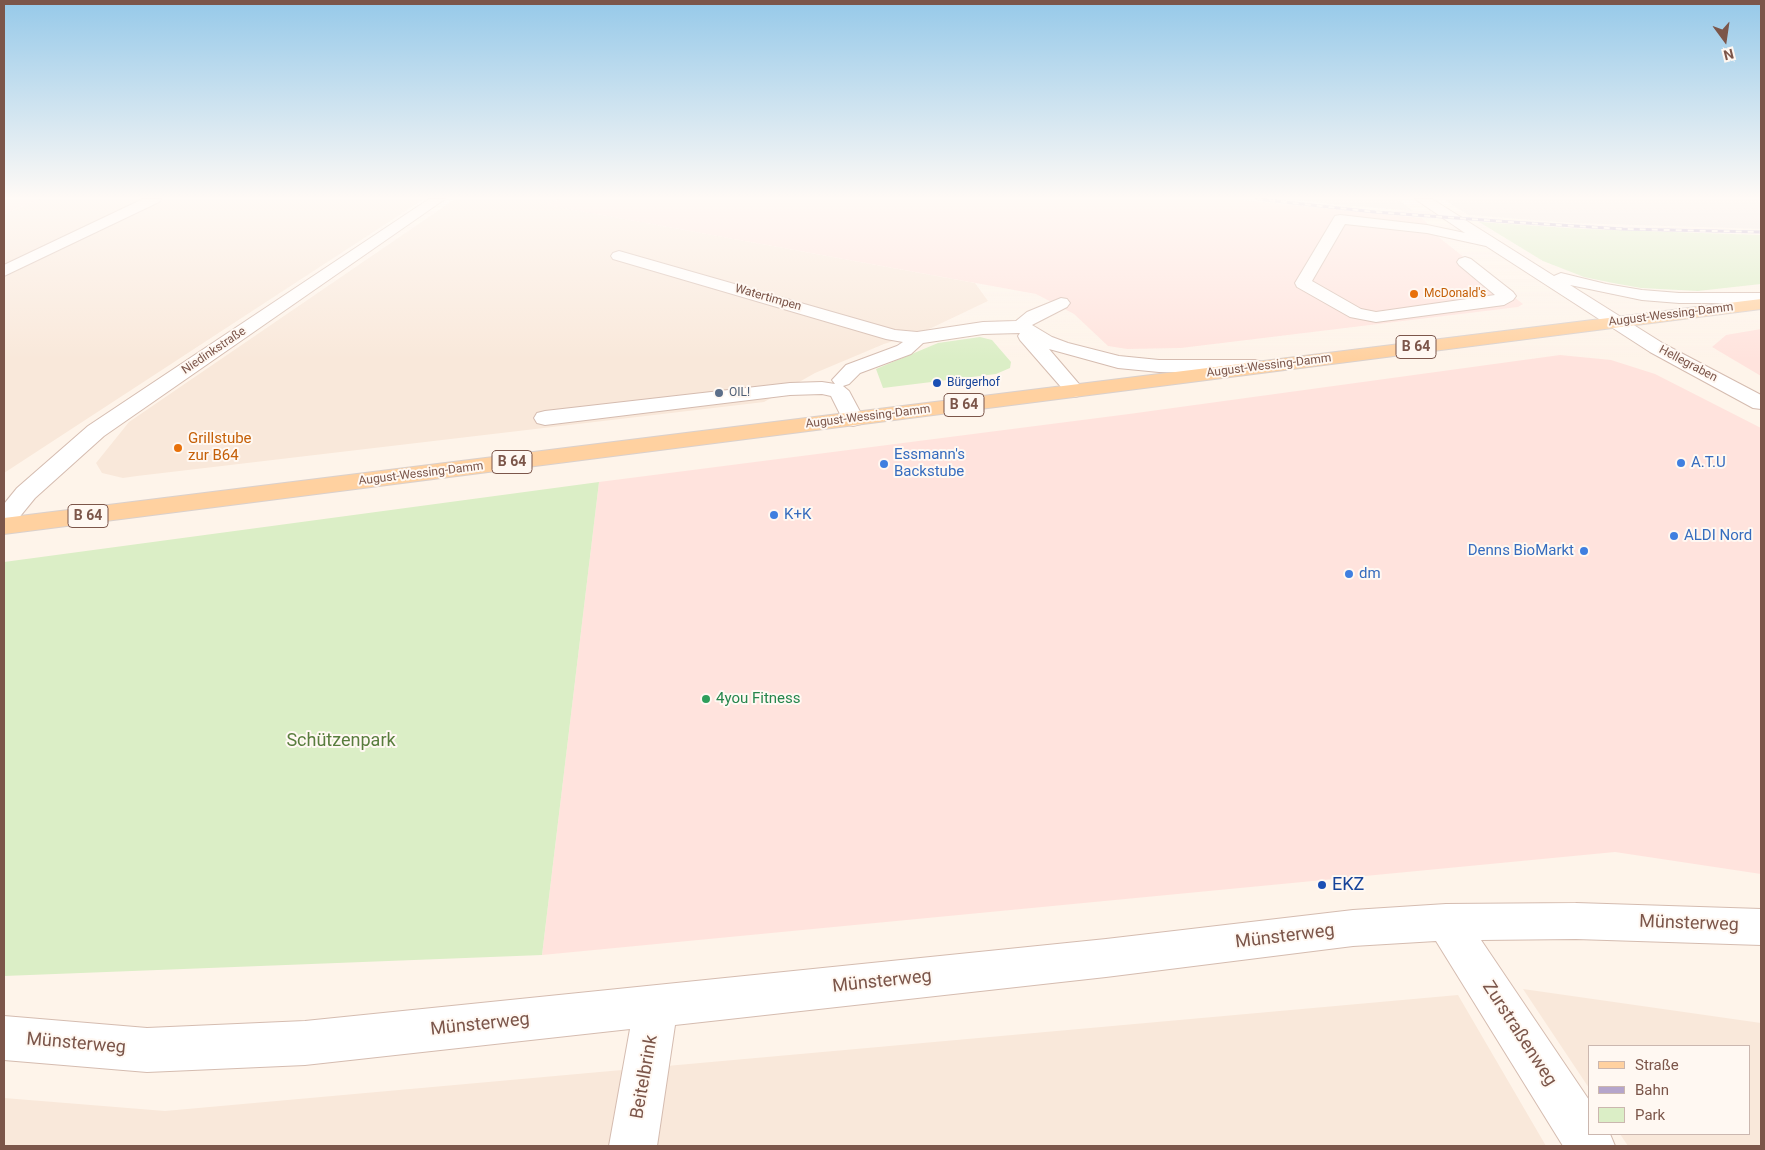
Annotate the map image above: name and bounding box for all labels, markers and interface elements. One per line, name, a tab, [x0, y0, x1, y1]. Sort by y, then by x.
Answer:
north arrow	[1700, 15, 1750, 65]
text: N	[1722, 46, 1735, 64]
street label: Watertimpen	[733, 282, 803, 314]
place label: McDonald's	[1424, 287, 1486, 301]
marker: McDonald's	[1408, 288, 1420, 300]
street label: August-Wessing-Damm	[1608, 300, 1734, 330]
street label: Niedinkstraße	[179, 324, 249, 378]
road number: B 64	[1396, 336, 1436, 358]
street label: Hellegraben	[1656, 343, 1720, 385]
street label: August-Wessing-Damm	[1206, 351, 1332, 381]
place label: Bürgerhof	[947, 376, 1000, 390]
marker: Bürgerhof	[931, 377, 943, 389]
place label: OIL!	[729, 386, 750, 400]
marker: OIL!	[713, 387, 725, 399]
road number: B 64	[944, 394, 984, 416]
street label: August-Wessing-Damm	[805, 402, 931, 432]
place label: Grillstube zur B64	[188, 430, 252, 465]
marker: Grillstube zur B64	[172, 442, 184, 454]
place label: Essmann's Backstube	[894, 446, 965, 481]
road number: B 64	[492, 451, 532, 474]
place label: A.T.U	[1691, 454, 1726, 472]
marker: A.T.U	[1675, 457, 1687, 469]
marker: Essmann's Backstube	[878, 458, 890, 470]
street label: August-Wessing-Damm	[358, 459, 484, 489]
road number: B 64	[68, 504, 108, 528]
place label: K+K	[784, 506, 811, 524]
marker: K+K	[768, 509, 780, 521]
place label: ALDI Nord	[1684, 527, 1752, 545]
marker: ALDI Nord	[1668, 530, 1680, 542]
place label: Denns BioMarkt	[1468, 542, 1574, 560]
marker: Denns BioMarkt	[1578, 545, 1590, 557]
place label: dm	[1359, 565, 1381, 583]
marker: dm	[1343, 568, 1355, 580]
place label: 4you Fitness	[716, 690, 801, 708]
marker: 4you Fitness	[700, 693, 712, 705]
park label: Schützenpark	[286, 730, 396, 752]
place label: EKZ	[1332, 874, 1364, 896]
marker: EKZ	[1316, 879, 1328, 891]
street label: Münsterweg	[1639, 911, 1739, 937]
street label: Münsterweg	[1234, 920, 1336, 954]
street label: Münsterweg	[831, 966, 933, 998]
street label: Zurstraßenweg	[1477, 977, 1561, 1091]
street label: Münsterweg	[429, 1009, 531, 1041]
street label: Münsterweg	[25, 1029, 127, 1059]
street label: Beitelbrink	[627, 1033, 663, 1121]
legend	[1588, 1045, 1750, 1135]
text: Straße	[1635, 1056, 1679, 1074]
text: Bahn	[1635, 1081, 1669, 1099]
text: Park	[1635, 1106, 1665, 1124]

